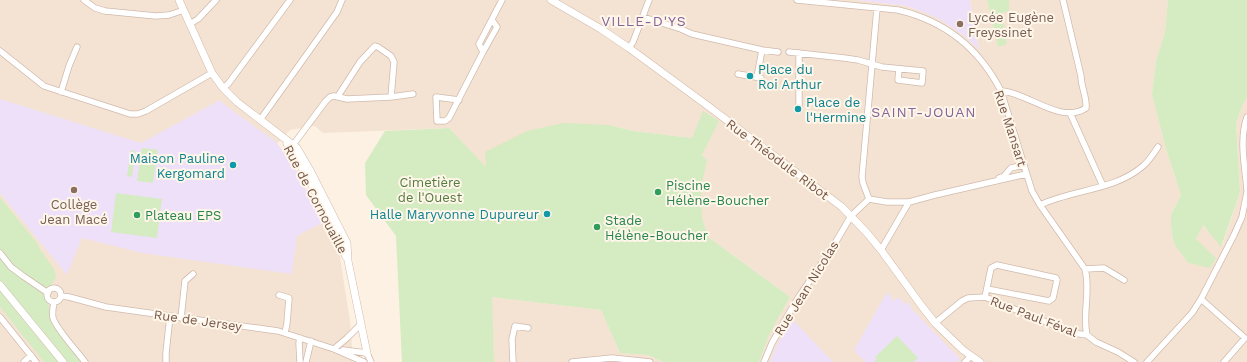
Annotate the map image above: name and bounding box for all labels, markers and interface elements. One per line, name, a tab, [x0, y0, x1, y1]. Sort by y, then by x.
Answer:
place label: Lycée Eugène Freyssinet	[968, 10, 1054, 40]
district label: VILLE-D'YS	[601, 13, 687, 29]
marker: Lycée Eugène Freyssinet	[955, 19, 965, 29]
place label: Place du Roi Arthur	[758, 62, 822, 92]
marker: Place du Roi Arthur	[745, 71, 755, 81]
street label: Rue Mansart	[991, 88, 1030, 169]
place label: Place de l'Hermine	[806, 95, 866, 125]
marker: Place de l'Hermine	[793, 104, 803, 114]
district label: SAINT-JOUAN	[871, 104, 977, 120]
street label: Rue Théodule Ribot	[723, 116, 832, 203]
street label: Rue de Cornouaille	[281, 142, 351, 256]
place label: Maison Pauline Kergomard	[130, 151, 225, 181]
marker: Maison Pauline Kergomard	[228, 160, 238, 170]
park label: Cimetière de l'Ouest	[398, 175, 463, 205]
place label: Piscine Hélène-Boucher	[666, 178, 769, 208]
marker: Collège Jean Macé	[69, 185, 79, 195]
marker: Piscine Hélène-Boucher	[653, 187, 663, 197]
place label: Collège Jean Macé	[40, 197, 108, 227]
place label: Halle Maryvonne Dupureur	[370, 207, 539, 222]
place label: Plateau EPS	[145, 208, 221, 223]
marker: Halle Maryvonne Dupureur	[542, 209, 552, 219]
marker: Plateau EPS	[132, 210, 142, 220]
place label: Stade Hélène-Boucher	[605, 213, 708, 243]
marker: Stade Hélène-Boucher	[592, 222, 602, 232]
street label: Rue Jean Nicolas	[771, 238, 842, 338]
street label: Rue Paul Féval	[988, 293, 1080, 340]
street label: Rue de Jersey	[153, 307, 243, 334]

